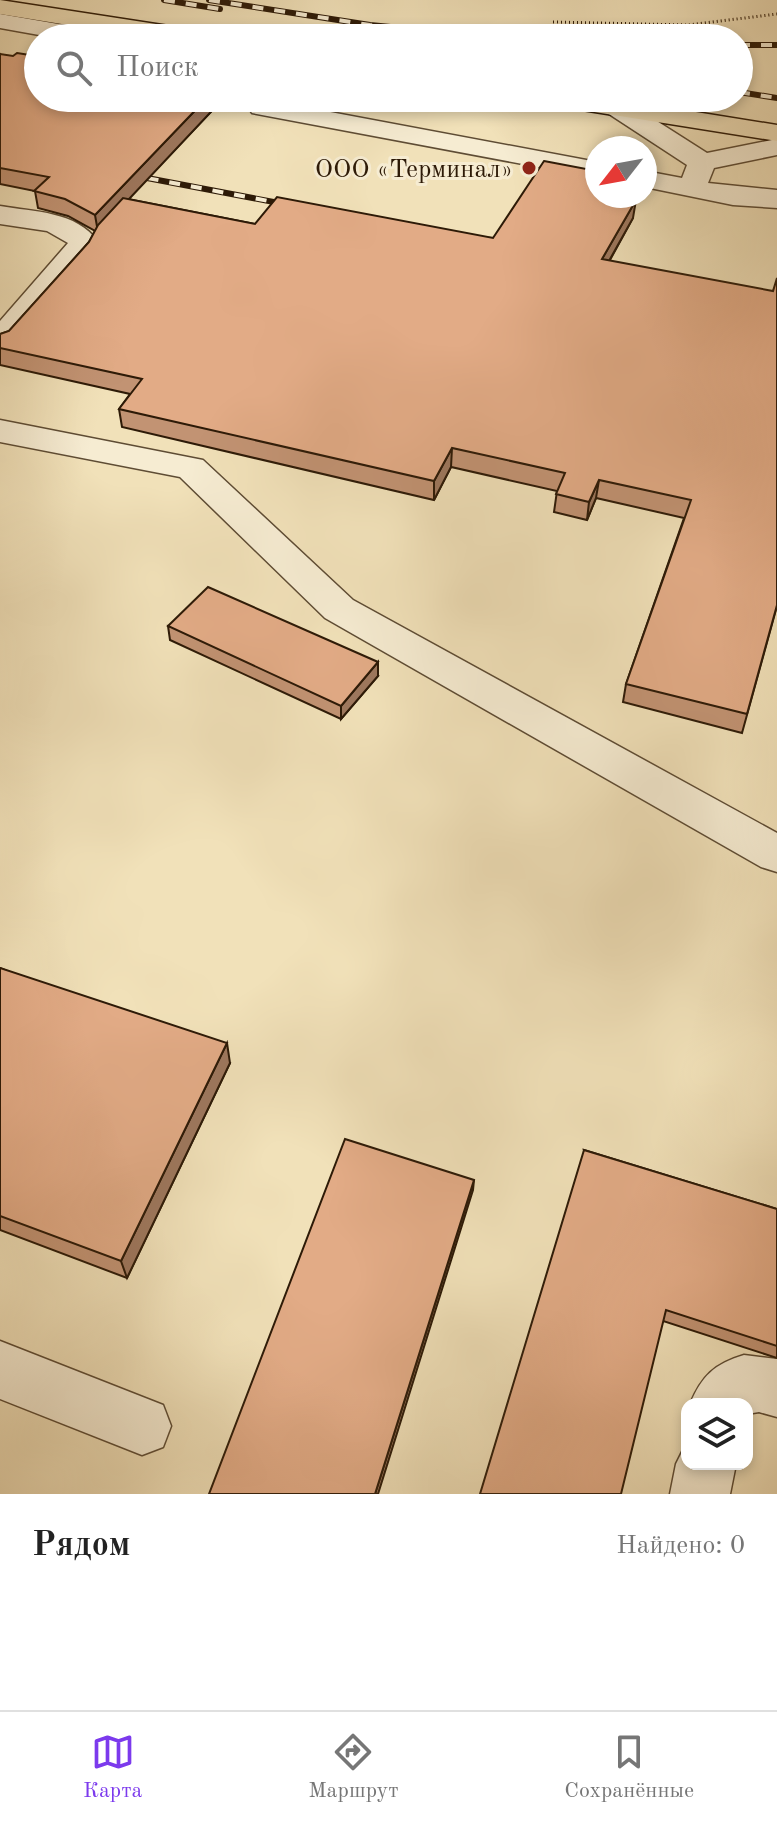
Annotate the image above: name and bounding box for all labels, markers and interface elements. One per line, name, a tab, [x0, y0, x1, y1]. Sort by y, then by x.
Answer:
search box	[24, 24, 753, 112]
icon: search	[52, 46, 96, 90]
text: Поиск	[116, 53, 199, 83]
north arrow	[585, 136, 657, 208]
place label: ООО «Терминал»	[315, 157, 513, 183]
marker: ООО «Терминал»	[520, 159, 538, 177]
map controls	[681, 1398, 753, 1470]
button: layers	[681, 1398, 753, 1470]
text: Рядом	[32, 1529, 131, 1563]
text: Найдено: 0	[616, 1533, 745, 1559]
tab: Карта	[83, 1730, 142, 1805]
tab: Маршрут	[308, 1730, 399, 1805]
tab: Сохранённые	[564, 1730, 694, 1805]

